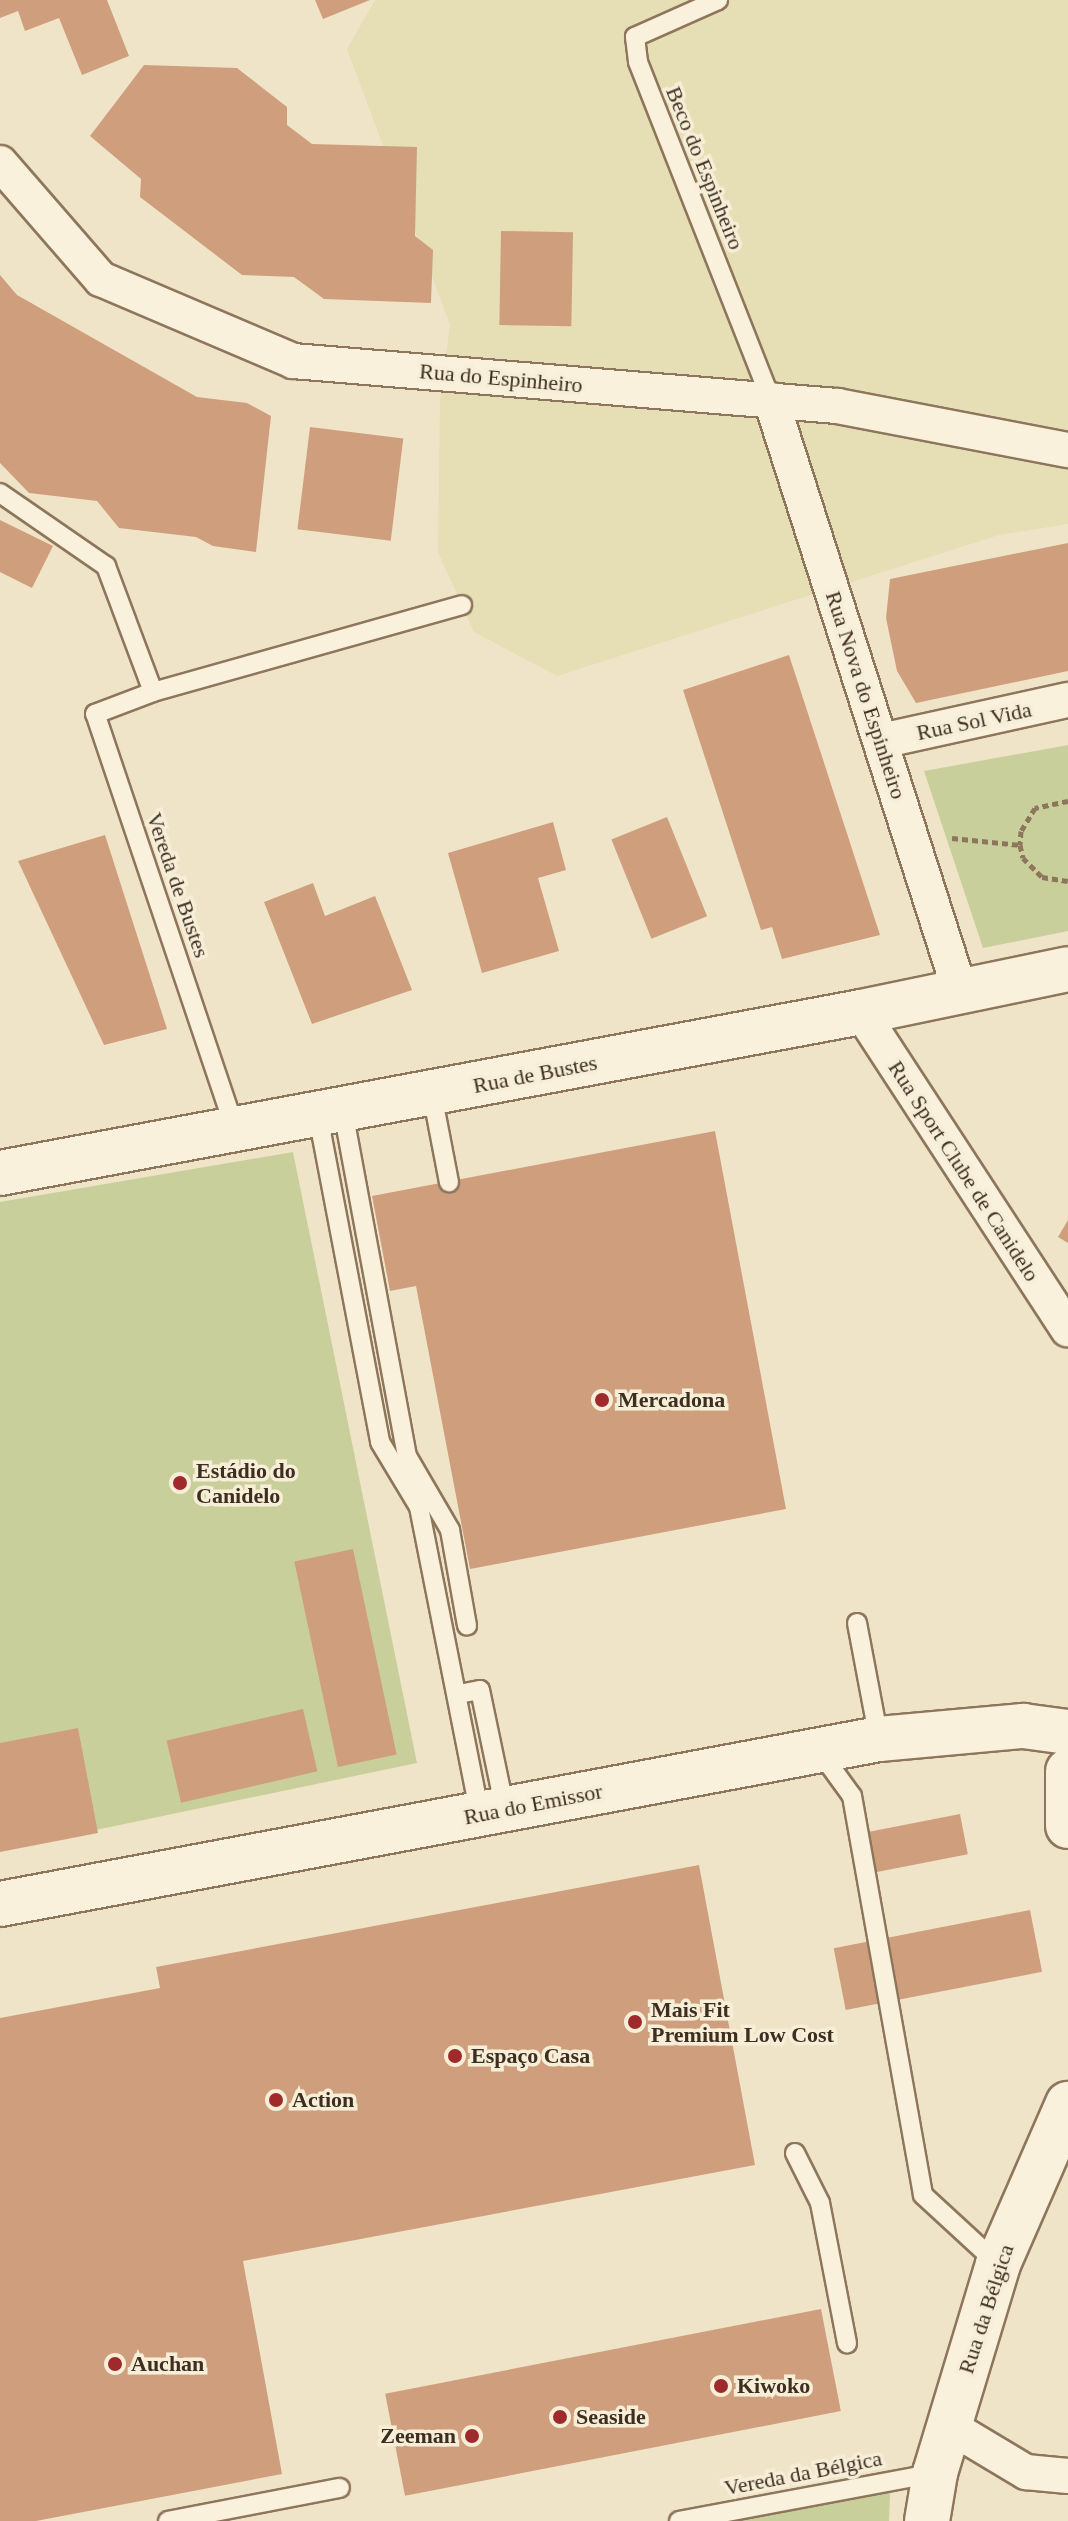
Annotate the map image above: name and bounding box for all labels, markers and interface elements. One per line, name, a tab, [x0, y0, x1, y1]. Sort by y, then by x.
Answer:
street label: Beco do Espinheiro	[660, 83, 750, 253]
street label: Rua do Espinheiro	[418, 358, 584, 398]
street label: Rua Nova do Espinheiro	[820, 588, 912, 802]
street label: Rua Sol Vida	[914, 696, 1034, 746]
street label: Vereda de Bustes	[141, 809, 215, 961]
street label: Rua de Bustes	[471, 1049, 599, 1099]
street label: Rua Sport Clube de Canidelo	[883, 1056, 1045, 1286]
place label: Mercadona	[618, 1387, 725, 1413]
marker: Mercadona	[593, 1391, 611, 1409]
place label: Estádio do Canidelo	[196, 1457, 296, 1508]
marker: Estádio do Canidelo	[171, 1474, 189, 1492]
street label: Rua do Emissor	[461, 1778, 605, 1830]
place label: Mais Fit Premium Low Cost	[651, 1996, 834, 2048]
marker: Mais Fit Premium Low Cost	[626, 2013, 644, 2031]
place label: Espaço Casa	[471, 2043, 590, 2069]
marker: Espaço Casa	[446, 2047, 464, 2065]
place label: Action	[292, 2087, 354, 2113]
marker: Action	[267, 2091, 285, 2109]
street label: Rua da Bélgica	[953, 2241, 1019, 2377]
place label: Auchan	[131, 2351, 204, 2377]
marker: Auchan	[106, 2355, 124, 2373]
place label: Kiwoko	[737, 2373, 810, 2399]
marker: Kiwoko	[712, 2377, 730, 2395]
place label: Seaside	[576, 2404, 646, 2430]
marker: Seaside	[551, 2408, 569, 2426]
place label: Zeeman	[380, 2423, 456, 2449]
marker: Zeeman	[463, 2427, 481, 2445]
street label: Vereda da Bélgica	[722, 2445, 884, 2501]

